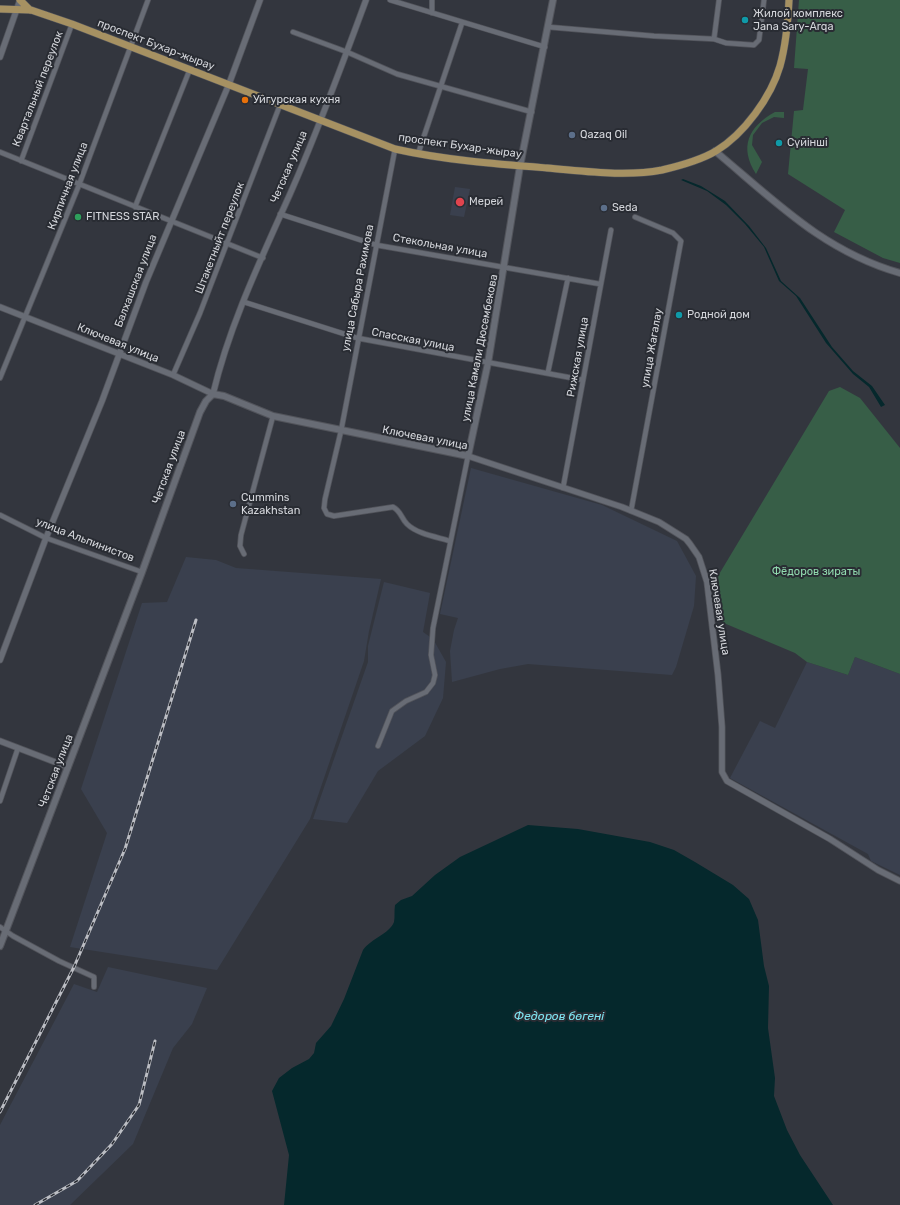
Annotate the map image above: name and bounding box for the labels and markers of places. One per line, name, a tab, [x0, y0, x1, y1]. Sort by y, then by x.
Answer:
place label: Жилой комплекс Jana Sary-Arqa	[753, 7, 843, 33]
marker: Жилой комплекс Jana Sary-Arqa	[740, 15, 750, 25]
place label: Уйгурская кухня	[253, 93, 340, 107]
marker: Уйгурская кухня	[240, 95, 250, 105]
place label: Qazaq Oil	[580, 128, 627, 142]
marker: Qazaq Oil	[567, 130, 577, 140]
place label: Сүйінші	[787, 136, 828, 150]
marker: Сүйінші	[774, 138, 784, 148]
place label: Мерей	[469, 195, 503, 209]
marker: Мерей	[454, 196, 466, 208]
place label: Seda	[612, 201, 638, 215]
marker: Seda	[599, 203, 609, 213]
place label: FITNESS STAR	[86, 210, 159, 224]
marker: FITNESS STAR	[73, 212, 83, 222]
place label: Родной дом	[687, 308, 750, 322]
marker: Родной дом	[674, 310, 684, 320]
place label: Cummins Kazakhstan	[241, 491, 300, 517]
marker: Cummins Kazakhstan	[228, 499, 238, 509]

